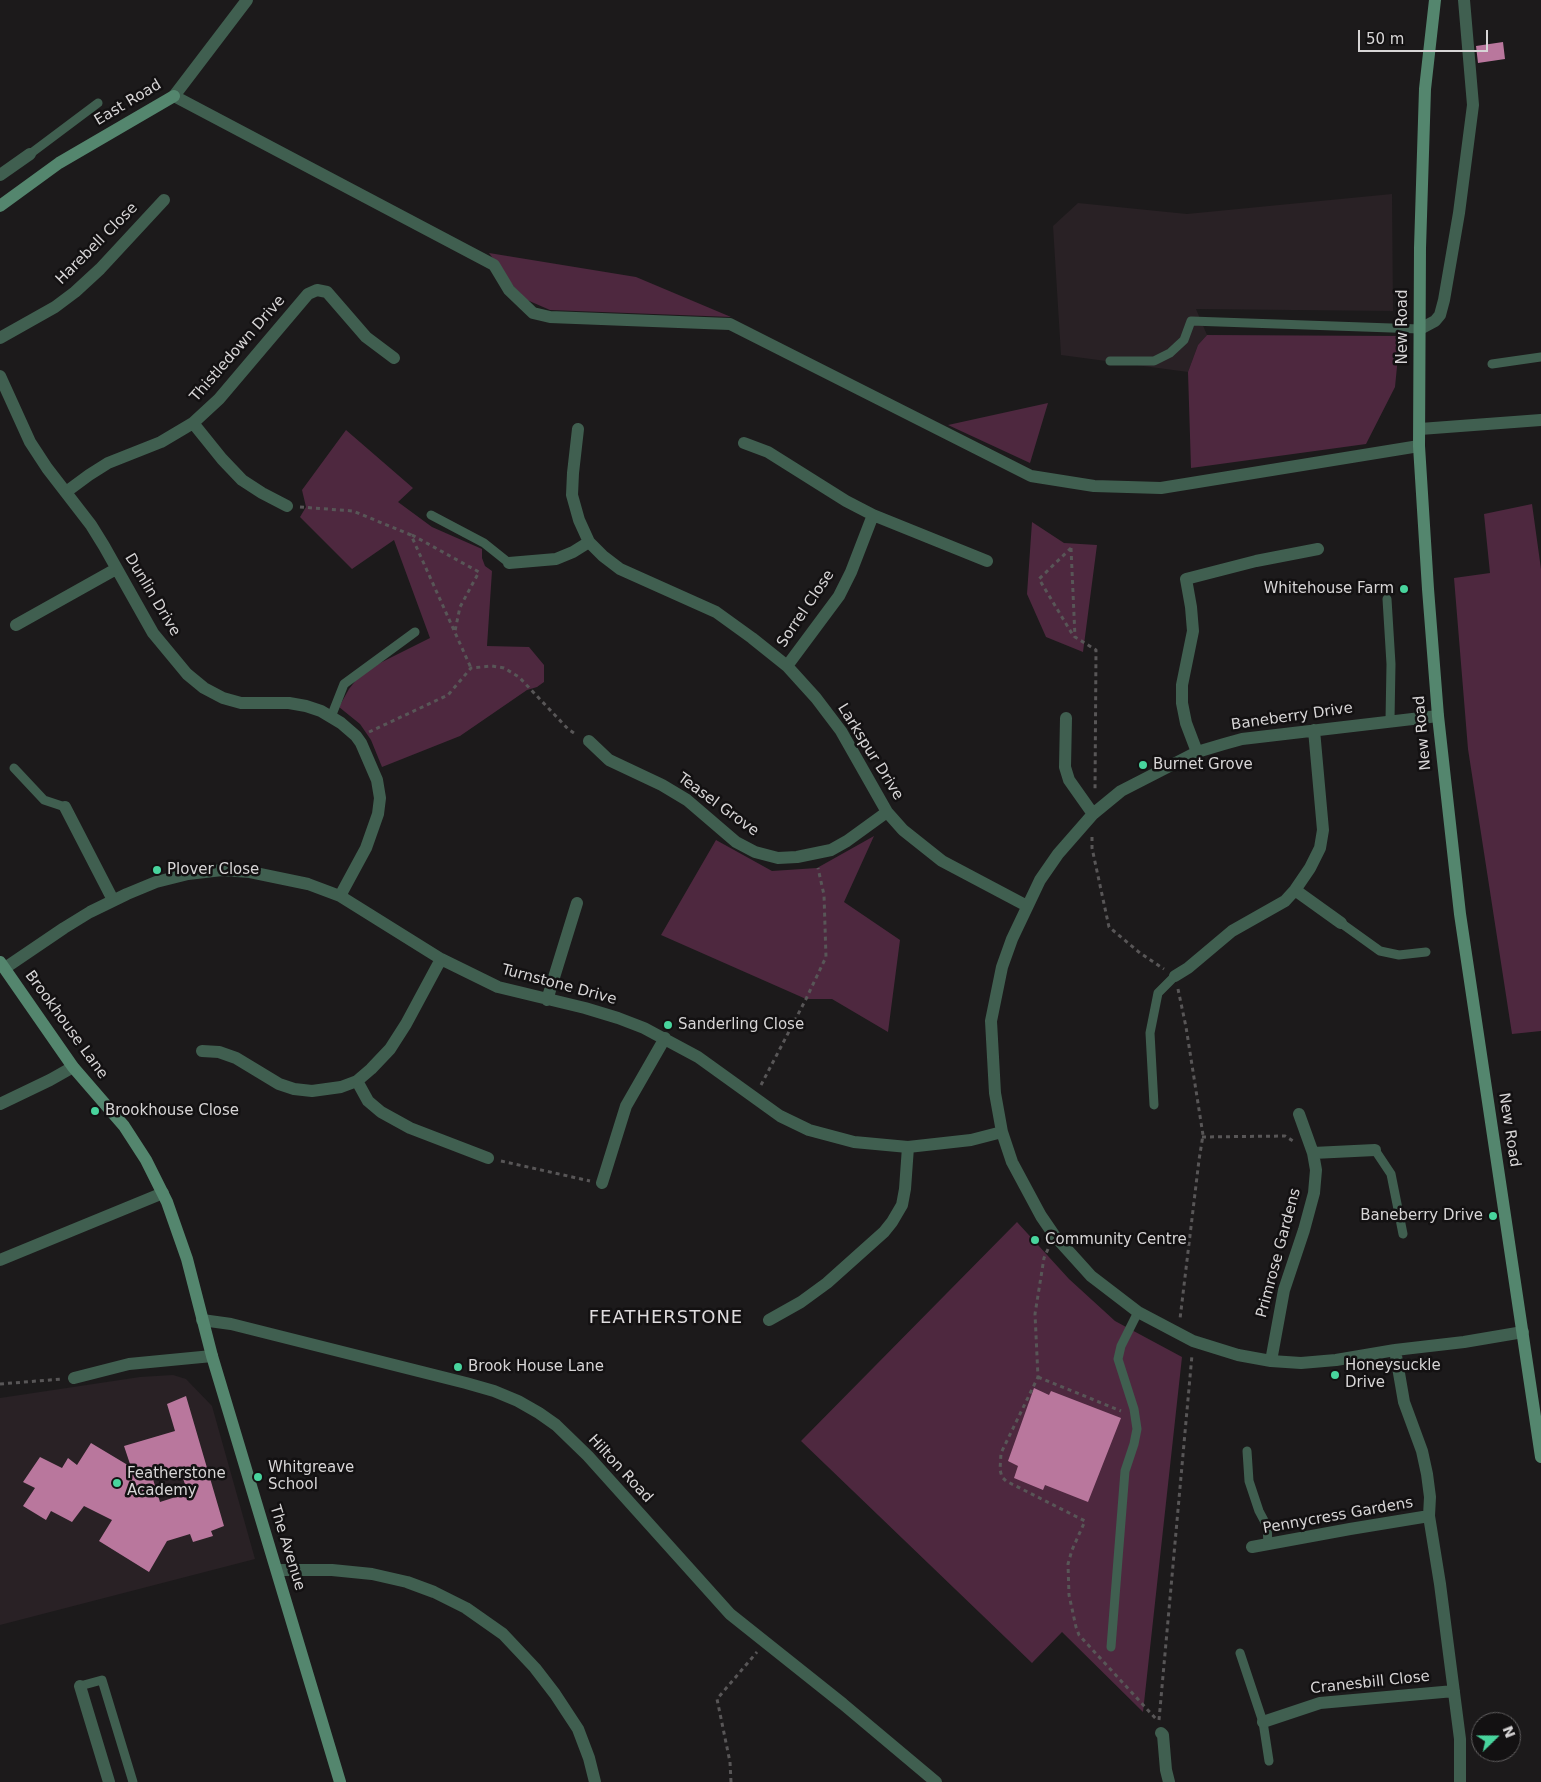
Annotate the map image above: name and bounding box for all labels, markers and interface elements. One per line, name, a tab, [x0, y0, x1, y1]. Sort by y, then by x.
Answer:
scale bar	[1361, 20, 1491, 52]
text: 50 m	[1366, 30, 1404, 48]
street label: East Road	[91, 76, 165, 130]
street label: Harebell Close	[52, 199, 142, 289]
street label: New Road	[1394, 289, 1412, 365]
street label: Thistledown Drive	[187, 292, 289, 406]
street label: Dunlin Drive	[120, 550, 184, 640]
street label: Sorrel Close	[774, 567, 838, 651]
place label: Whitehouse Farm	[1263, 580, 1394, 598]
marker: Whitehouse Farm	[1398, 583, 1410, 595]
street label: New Road	[1411, 695, 1435, 771]
street label: Baneberry Drive	[1230, 700, 1354, 734]
street label: Larkspur Drive	[833, 701, 907, 803]
place label: Burnet Grove	[1153, 756, 1253, 774]
marker: Burnet Grove	[1137, 759, 1149, 771]
street label: Teasel Grove	[674, 770, 762, 840]
place label: Plover Close	[167, 861, 259, 879]
marker: Plover Close	[151, 864, 163, 876]
street label: Turnstone Drive	[500, 961, 618, 1009]
street label: Brookhouse Lane	[21, 967, 111, 1083]
place label: Sanderling Close	[678, 1016, 804, 1034]
marker: Sanderling Close	[662, 1019, 674, 1031]
street label: New Road	[1494, 1091, 1524, 1169]
place label: Brookhouse Close	[105, 1102, 239, 1120]
marker: Brookhouse Close	[89, 1105, 101, 1117]
street label: Primrose Gardens	[1253, 1186, 1305, 1320]
place label: Baneberry Drive	[1360, 1207, 1483, 1225]
marker: Baneberry Drive	[1487, 1210, 1499, 1222]
place label: Community Centre	[1045, 1231, 1187, 1249]
marker: Community Centre	[1029, 1234, 1041, 1246]
district label: FEATHERSTONE	[587, 1307, 745, 1329]
place label: Honeysuckle Drive	[1345, 1357, 1441, 1392]
place label: Brook House Lane	[468, 1358, 604, 1376]
marker: Brook House Lane	[452, 1361, 464, 1373]
marker: Honeysuckle Drive	[1329, 1369, 1341, 1381]
street label: Hilton Road	[584, 1431, 656, 1507]
place label: Whitgreave School	[268, 1459, 354, 1494]
place label: Featherstone Academy	[127, 1465, 226, 1500]
marker: Whitgreave School	[252, 1471, 264, 1483]
marker: Featherstone Academy	[111, 1477, 123, 1489]
street label: Pennycress Gardens	[1262, 1494, 1414, 1538]
street label: The Avenue	[265, 1503, 309, 1593]
street label: Cranesbill Close	[1309, 1668, 1431, 1698]
north arrow	[1471, 1712, 1521, 1762]
text: N	[1499, 1723, 1519, 1740]

